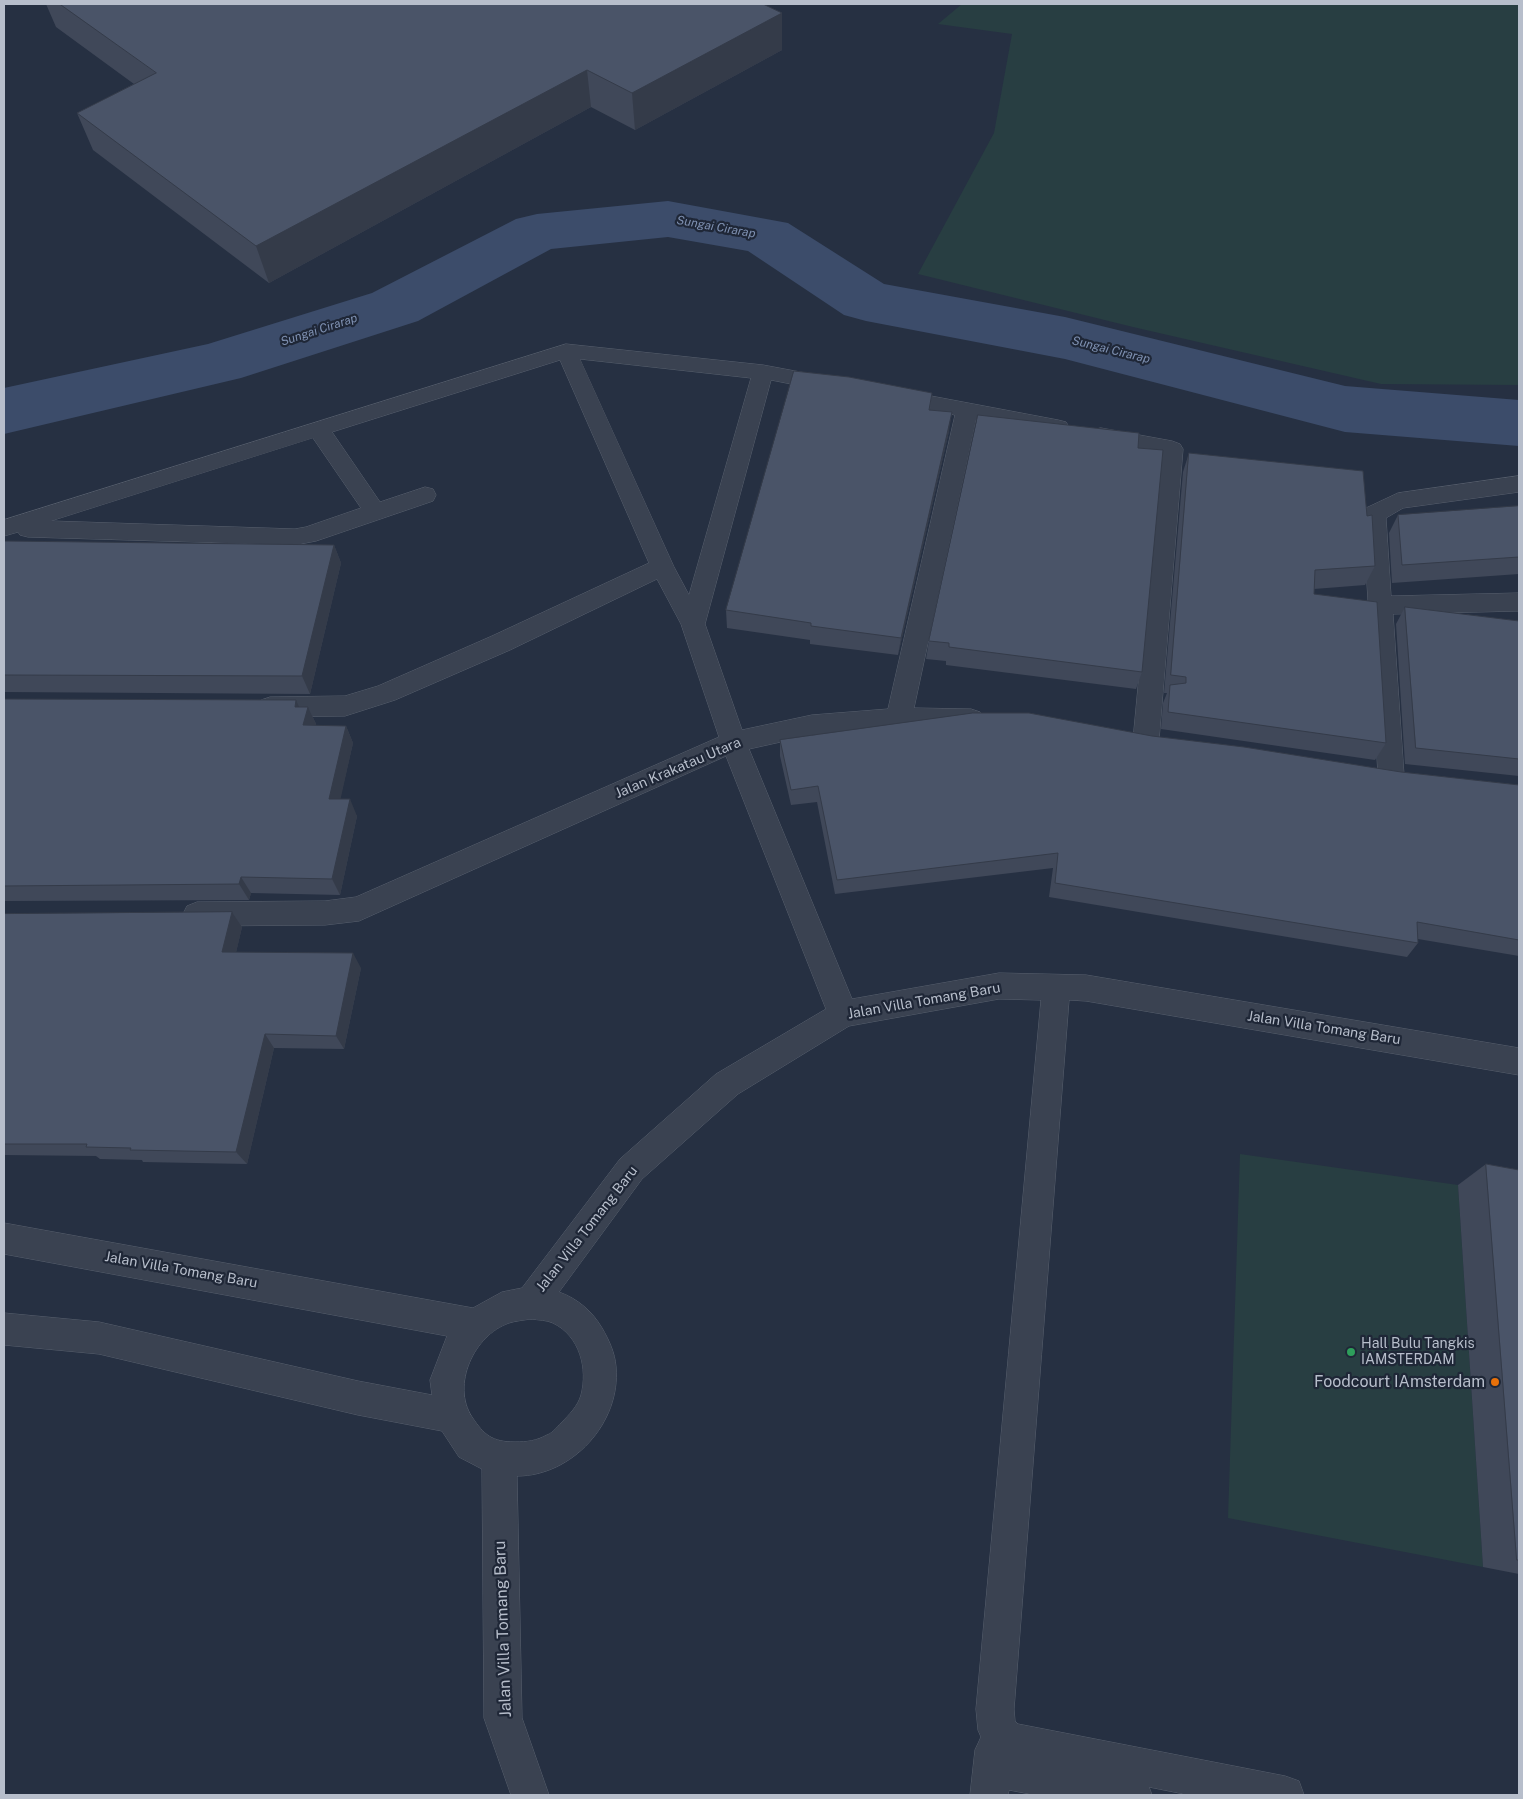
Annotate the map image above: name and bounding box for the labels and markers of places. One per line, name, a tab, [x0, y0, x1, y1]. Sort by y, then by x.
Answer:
place label: Hall Bulu Tangkis IAMSTERDAM	[1361, 1336, 1475, 1368]
marker: Hall Bulu Tangkis IAMSTERDAM	[1345, 1346, 1357, 1358]
place label: Foodcourt IAmsterdam	[1314, 1372, 1485, 1392]
marker: Foodcourt IAmsterdam	[1489, 1376, 1501, 1388]

